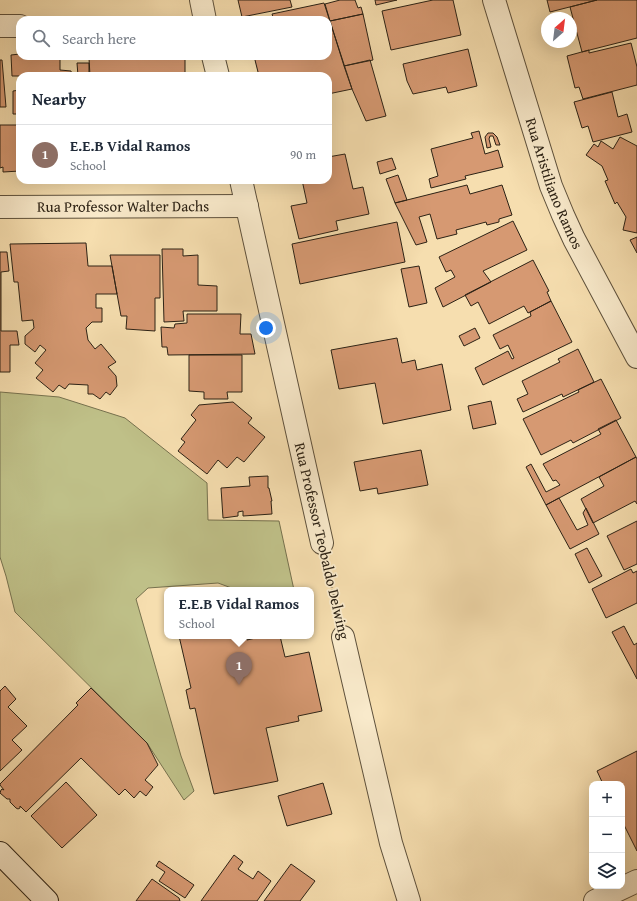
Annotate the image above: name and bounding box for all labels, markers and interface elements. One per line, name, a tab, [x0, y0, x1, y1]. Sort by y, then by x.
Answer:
north arrow	[541, 12, 577, 48]
search box	[16, 16, 332, 60]
icon: search	[30, 27, 52, 49]
text: Search here	[62, 28, 136, 49]
text: Nearby	[32, 86, 86, 111]
street label: Rua Aristiliano Ramos	[521, 115, 588, 253]
text: E.E.B Vidal Ramos	[70, 135, 190, 156]
text: 1	[42, 145, 48, 164]
text: 90 m	[290, 145, 316, 164]
text: School	[70, 156, 106, 175]
street label: Rua Professor Walter Dachs	[37, 195, 209, 217]
your location	[256, 318, 276, 338]
street label: Rua Professor Teobaldo Delwing	[290, 440, 355, 642]
popup	[164, 587, 314, 639]
text: E.E.B Vidal Ramos	[179, 593, 299, 614]
text: School	[179, 614, 215, 633]
pin: 1	[226, 652, 252, 685]
map controls	[589, 781, 625, 889]
button: +	[589, 781, 625, 817]
button: −	[589, 817, 625, 853]
button: layers	[589, 853, 625, 889]

